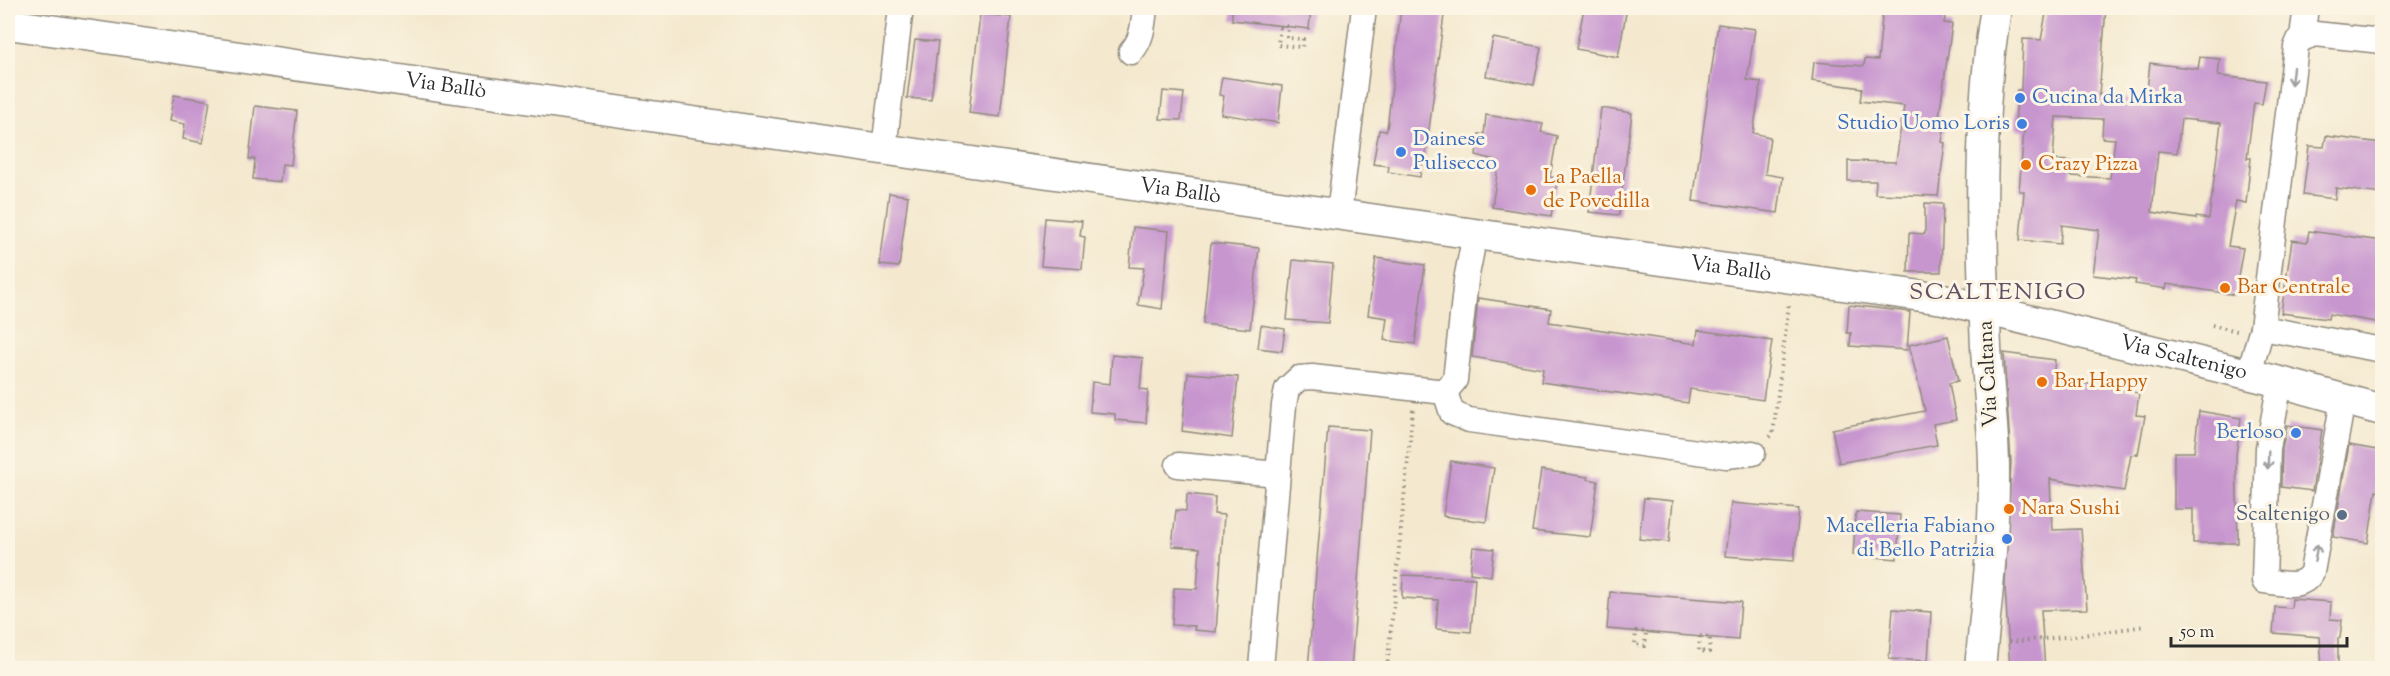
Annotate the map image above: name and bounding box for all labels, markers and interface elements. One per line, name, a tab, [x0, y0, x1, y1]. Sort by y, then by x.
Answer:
one-way arrow	[2287, 65, 2298, 85]
street label: Via Ballò	[403, 66, 488, 107]
place label: Cucina da Mirka	[2032, 83, 2183, 113]
marker: Cucina da Mirka	[2013, 91, 2027, 105]
place label: Studio Uomo Loris	[1837, 109, 2010, 139]
marker: Studio Uomo Loris	[2015, 117, 2029, 131]
place label: Dainese Pulisecco	[1413, 125, 1497, 179]
marker: Dainese Pulisecco	[1394, 145, 1408, 159]
place label: Crazy Pizza	[2038, 150, 2138, 180]
marker: Crazy Pizza	[2019, 158, 2033, 172]
place label: La Paella de Povedilla	[1543, 163, 1650, 217]
street label: Via Ballò	[1137, 171, 1223, 212]
marker: La Paella de Povedilla	[1524, 183, 1538, 197]
street label: Via Ballò	[1688, 249, 1773, 290]
place label: Bar Centrale	[2237, 273, 2350, 303]
district label: SCALTENIGO	[1909, 276, 2087, 310]
marker: Bar Centrale	[2218, 281, 2232, 295]
street label: Via Caltana	[1971, 320, 2007, 428]
street label: Via Scaltenigo	[2117, 328, 2250, 388]
place label: Bar Happy	[2054, 367, 2149, 397]
marker: Bar Happy	[2035, 375, 2049, 389]
place label: Berloso	[2216, 418, 2284, 448]
marker: Berloso	[2289, 426, 2303, 440]
one-way arrow	[2262, 450, 2274, 470]
place label: Nara Sushi	[2021, 494, 2120, 524]
place label: Scaltenigo	[2236, 500, 2330, 530]
marker: Nara Sushi	[2002, 502, 2016, 516]
marker: Scaltenigo	[2335, 508, 2349, 522]
place label: Macelleria Fabiano di Bello Patrizia	[1826, 512, 1995, 566]
marker: Macelleria Fabiano di Bello Patrizia	[2000, 532, 2014, 546]
one-way arrow	[2311, 543, 2322, 563]
scale bar	[2171, 610, 2346, 648]
text: 50 m	[2179, 620, 2215, 646]

